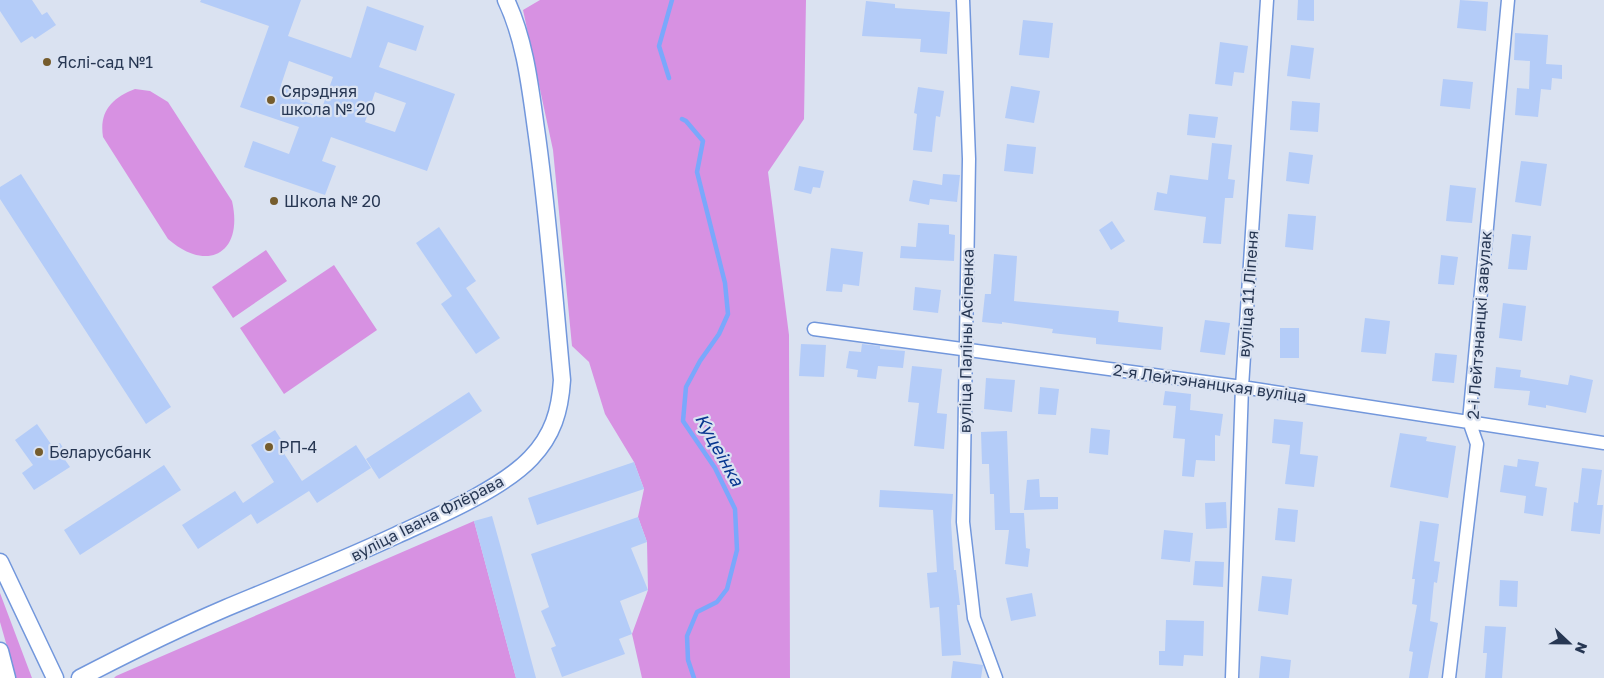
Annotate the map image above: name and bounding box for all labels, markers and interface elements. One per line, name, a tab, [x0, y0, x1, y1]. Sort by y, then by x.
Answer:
place label: Яслі-сад №1	[57, 52, 153, 72]
marker: Яслі-сад №1	[41, 56, 53, 68]
place label: Сярэдняя школа № 20	[281, 81, 375, 119]
marker: Сярэдняя школа № 20	[265, 94, 277, 106]
place label: Школа № 20	[284, 191, 381, 211]
marker: Школа № 20	[268, 195, 280, 207]
street label: вуліца 11 Ліпеня	[1234, 230, 1262, 358]
street label: 2-і Лейтэнанцкі завулак	[1462, 230, 1496, 420]
street label: вуліца Паліны Асіпенка	[954, 249, 978, 433]
street label: 2-я Лейтэнанцкая вуліца	[1112, 360, 1308, 406]
water label: Куцеінка	[691, 409, 749, 490]
place label: РП-4	[279, 437, 317, 457]
marker: РП-4	[263, 441, 275, 453]
place label: Беларусбанк	[49, 442, 152, 462]
marker: Беларусбанк	[33, 446, 45, 458]
street label: вуліца Івана Флёрава	[347, 471, 507, 565]
north arrow	[1544, 618, 1594, 668]
text: N	[1572, 640, 1591, 656]

